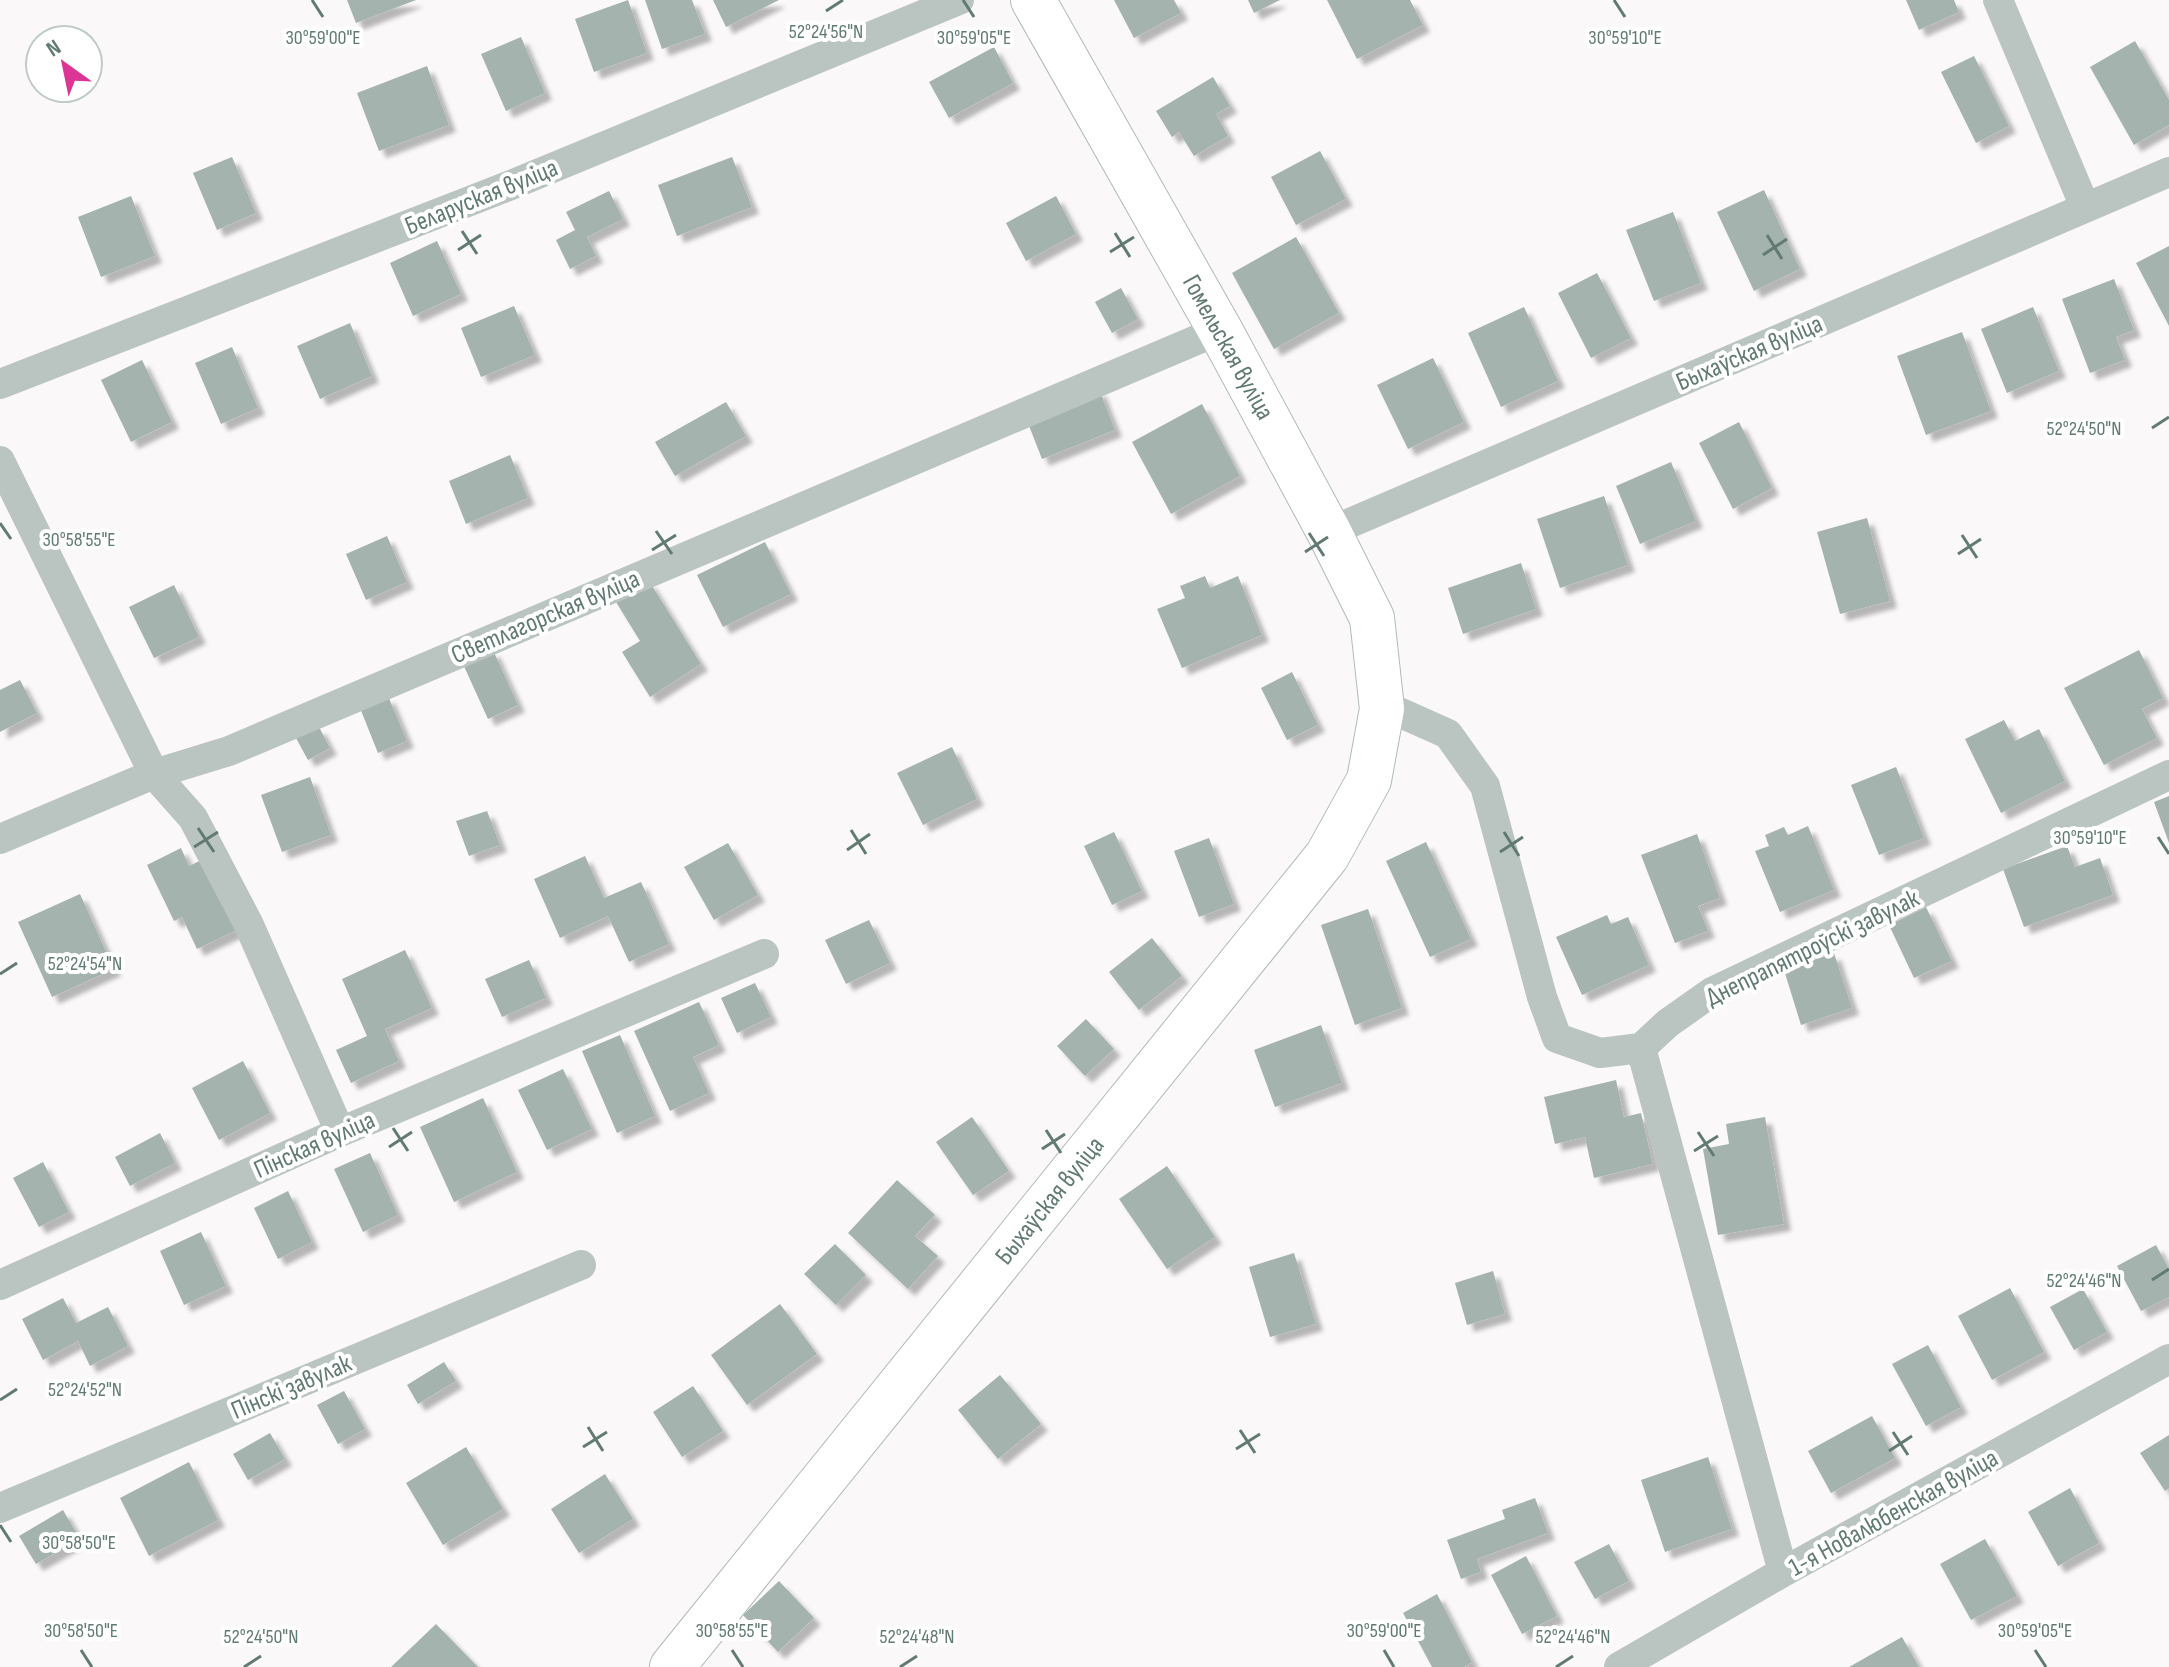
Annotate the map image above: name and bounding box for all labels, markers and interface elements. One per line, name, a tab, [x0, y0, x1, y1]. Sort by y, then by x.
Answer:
text: 52°24'56"N	[789, 20, 863, 44]
north arrow	[24, 24, 104, 104]
text: 30°59'00"E	[285, 26, 361, 50]
text: 30°59'05"E	[937, 26, 1011, 50]
text: 30°59'10"E	[1588, 26, 1662, 50]
text: N	[42, 34, 66, 63]
street label: Беларуская вуліца	[401, 153, 562, 242]
street label: Гомельская вуліца	[1175, 270, 1280, 426]
street label: Быхаўская вуліца	[1672, 309, 1827, 398]
text: 52°24'50"N	[2047, 417, 2121, 441]
text: 30°58'55"E	[42, 528, 116, 552]
street label: Светлагорская вуліца	[447, 564, 644, 671]
text: 30°59'10"E	[2053, 826, 2127, 850]
street label: Днепрапятроўскі завулак	[1701, 883, 1925, 1013]
text: 52°24'54"N	[48, 952, 122, 976]
street label: Пінская вуліца	[249, 1105, 380, 1186]
street label: Быхаўская вуліца	[989, 1131, 1111, 1271]
text: 52°24'46"N	[2047, 1269, 2122, 1293]
street label: Пінскі завулак	[227, 1348, 356, 1427]
text: 52°24'52"N	[48, 1378, 122, 1402]
street label: 1-я Новалюбенская вуліца	[1784, 1443, 2004, 1584]
text: 30°58'50"E	[42, 1531, 116, 1555]
text: 30°58'50"E	[44, 1619, 118, 1643]
text: 30°58'55"E	[695, 1619, 769, 1643]
text: 30°59'00"E	[1346, 1619, 1422, 1643]
text: 30°59'05"E	[1998, 1619, 2072, 1643]
text: 52°24'50"N	[224, 1625, 298, 1649]
text: 52°24'48"N	[880, 1625, 954, 1649]
text: 52°24'46"N	[1536, 1625, 1611, 1649]

